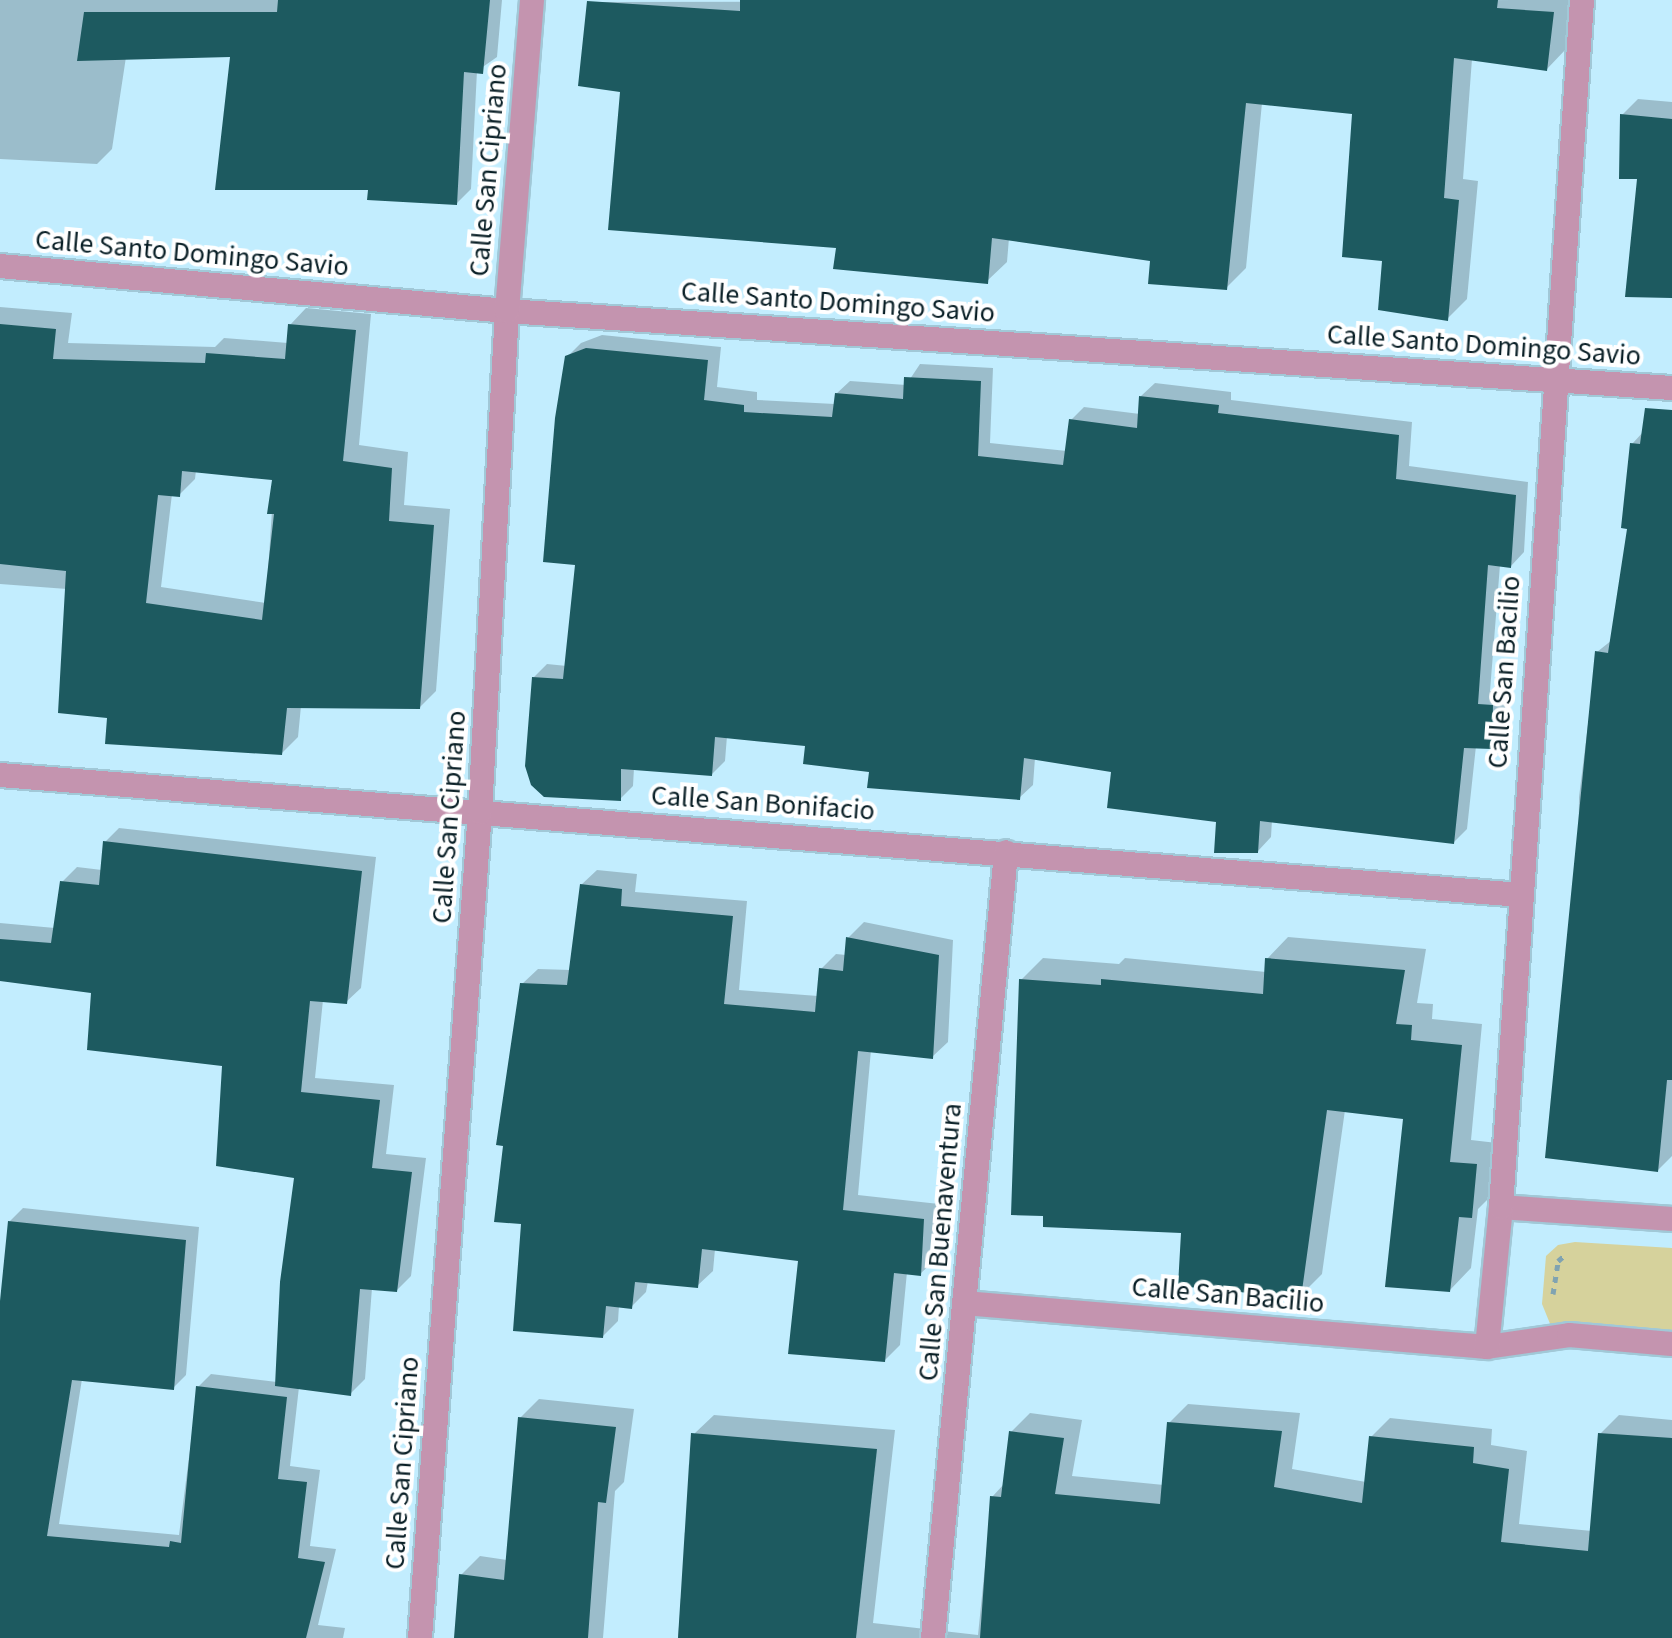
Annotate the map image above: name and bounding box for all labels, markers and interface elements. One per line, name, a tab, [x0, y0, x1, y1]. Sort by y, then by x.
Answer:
street label: Calle San Cipriano	[462, 62, 514, 278]
street label: Calle Santo Domingo Savio	[34, 223, 350, 283]
street label: Calle Santo Domingo Savio	[680, 274, 996, 330]
street label: Calle Santo Domingo Savio	[1326, 317, 1642, 373]
street label: Calle San Bacilio	[1480, 574, 1528, 770]
street label: Calle San Cipriano	[425, 709, 473, 925]
street label: Calle San Bonifacio	[650, 778, 876, 828]
street label: Calle San Buenaventura	[911, 1102, 969, 1382]
street label: Calle San Bacilio	[1130, 1270, 1326, 1320]
street label: Calle San Cipriano	[378, 1355, 426, 1571]

